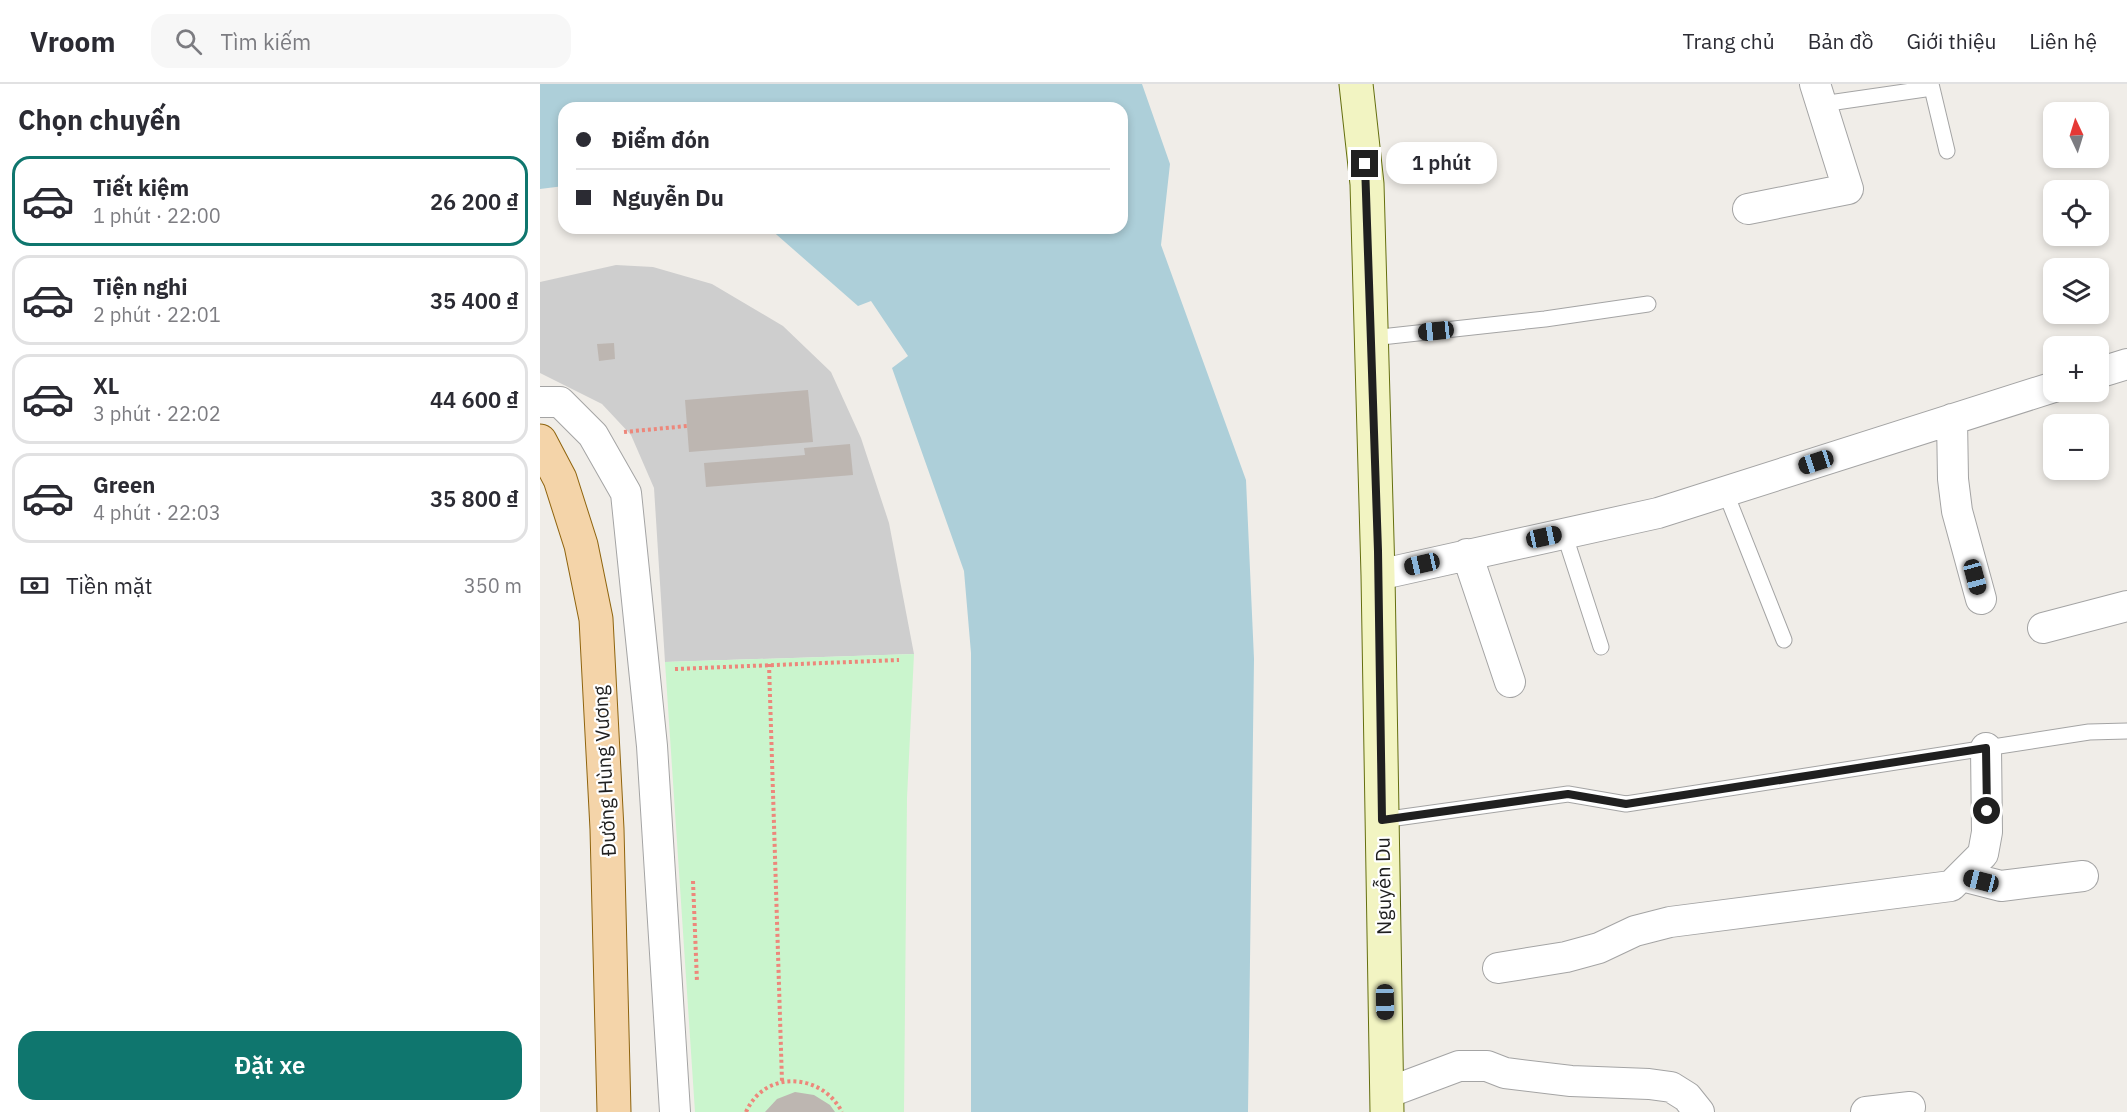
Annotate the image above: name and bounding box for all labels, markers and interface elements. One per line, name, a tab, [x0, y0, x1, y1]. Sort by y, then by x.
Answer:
search box	[151, 14, 571, 68]
text: Vroom	[30, 23, 115, 60]
icon: search	[172, 25, 205, 58]
text: Tìm kiếm	[220, 27, 311, 56]
text: Trang chủ	[1682, 27, 1775, 55]
text: Bản đồ	[1808, 27, 1874, 55]
text: Giới thiệu	[1907, 27, 1996, 55]
text: Liên hệ	[2029, 27, 2097, 55]
text: Chọn chuyến	[18, 102, 181, 137]
north arrow	[2043, 102, 2109, 168]
map controls	[2043, 102, 2109, 480]
text: Điểm đón	[612, 125, 710, 154]
callout: 1 phút	[1386, 143, 1497, 185]
text: 1 phút	[1412, 149, 1471, 176]
route end	[1351, 150, 1378, 177]
text: Tiết kiệm	[93, 173, 189, 202]
icon: car	[21, 174, 75, 228]
button: locate	[2043, 180, 2109, 246]
text: Nguyễn Du	[612, 183, 724, 212]
text: 26 200 ₫	[430, 187, 519, 216]
text: 1 phút · 22:00	[93, 202, 221, 229]
button: layers	[2043, 258, 2109, 324]
text: Tiện nghi	[93, 272, 187, 301]
icon: car	[21, 273, 75, 327]
text: 35 400 ₫	[430, 286, 519, 315]
text: 2 phút · 22:01	[93, 301, 221, 328]
car	[1417, 320, 1455, 342]
button: +	[2043, 336, 2109, 402]
text: XL	[93, 371, 119, 400]
icon: car	[21, 372, 75, 426]
text: 44 600 ₫	[430, 385, 519, 414]
text: 3 phút · 22:02	[93, 400, 221, 427]
button: −	[2043, 414, 2109, 480]
car	[1796, 448, 1836, 476]
text: Green	[93, 470, 155, 499]
icon: car	[21, 471, 75, 525]
text: 35 800 ₫	[430, 484, 519, 513]
text: 4 phút · 22:03	[93, 499, 221, 526]
car	[1525, 524, 1563, 550]
car	[1402, 551, 1442, 577]
car	[1962, 557, 1988, 597]
icon: cash	[18, 569, 51, 602]
text: Tiền mặt	[66, 571, 153, 600]
text: 350 m	[464, 572, 522, 599]
street label: Đường Hùng Vương	[586, 684, 622, 857]
route start	[1973, 797, 2000, 824]
street label: Nguyễn Du	[1369, 837, 1397, 935]
car	[1961, 868, 2001, 894]
car	[1376, 984, 1394, 1020]
button: Đặt xe	[18, 1031, 522, 1100]

